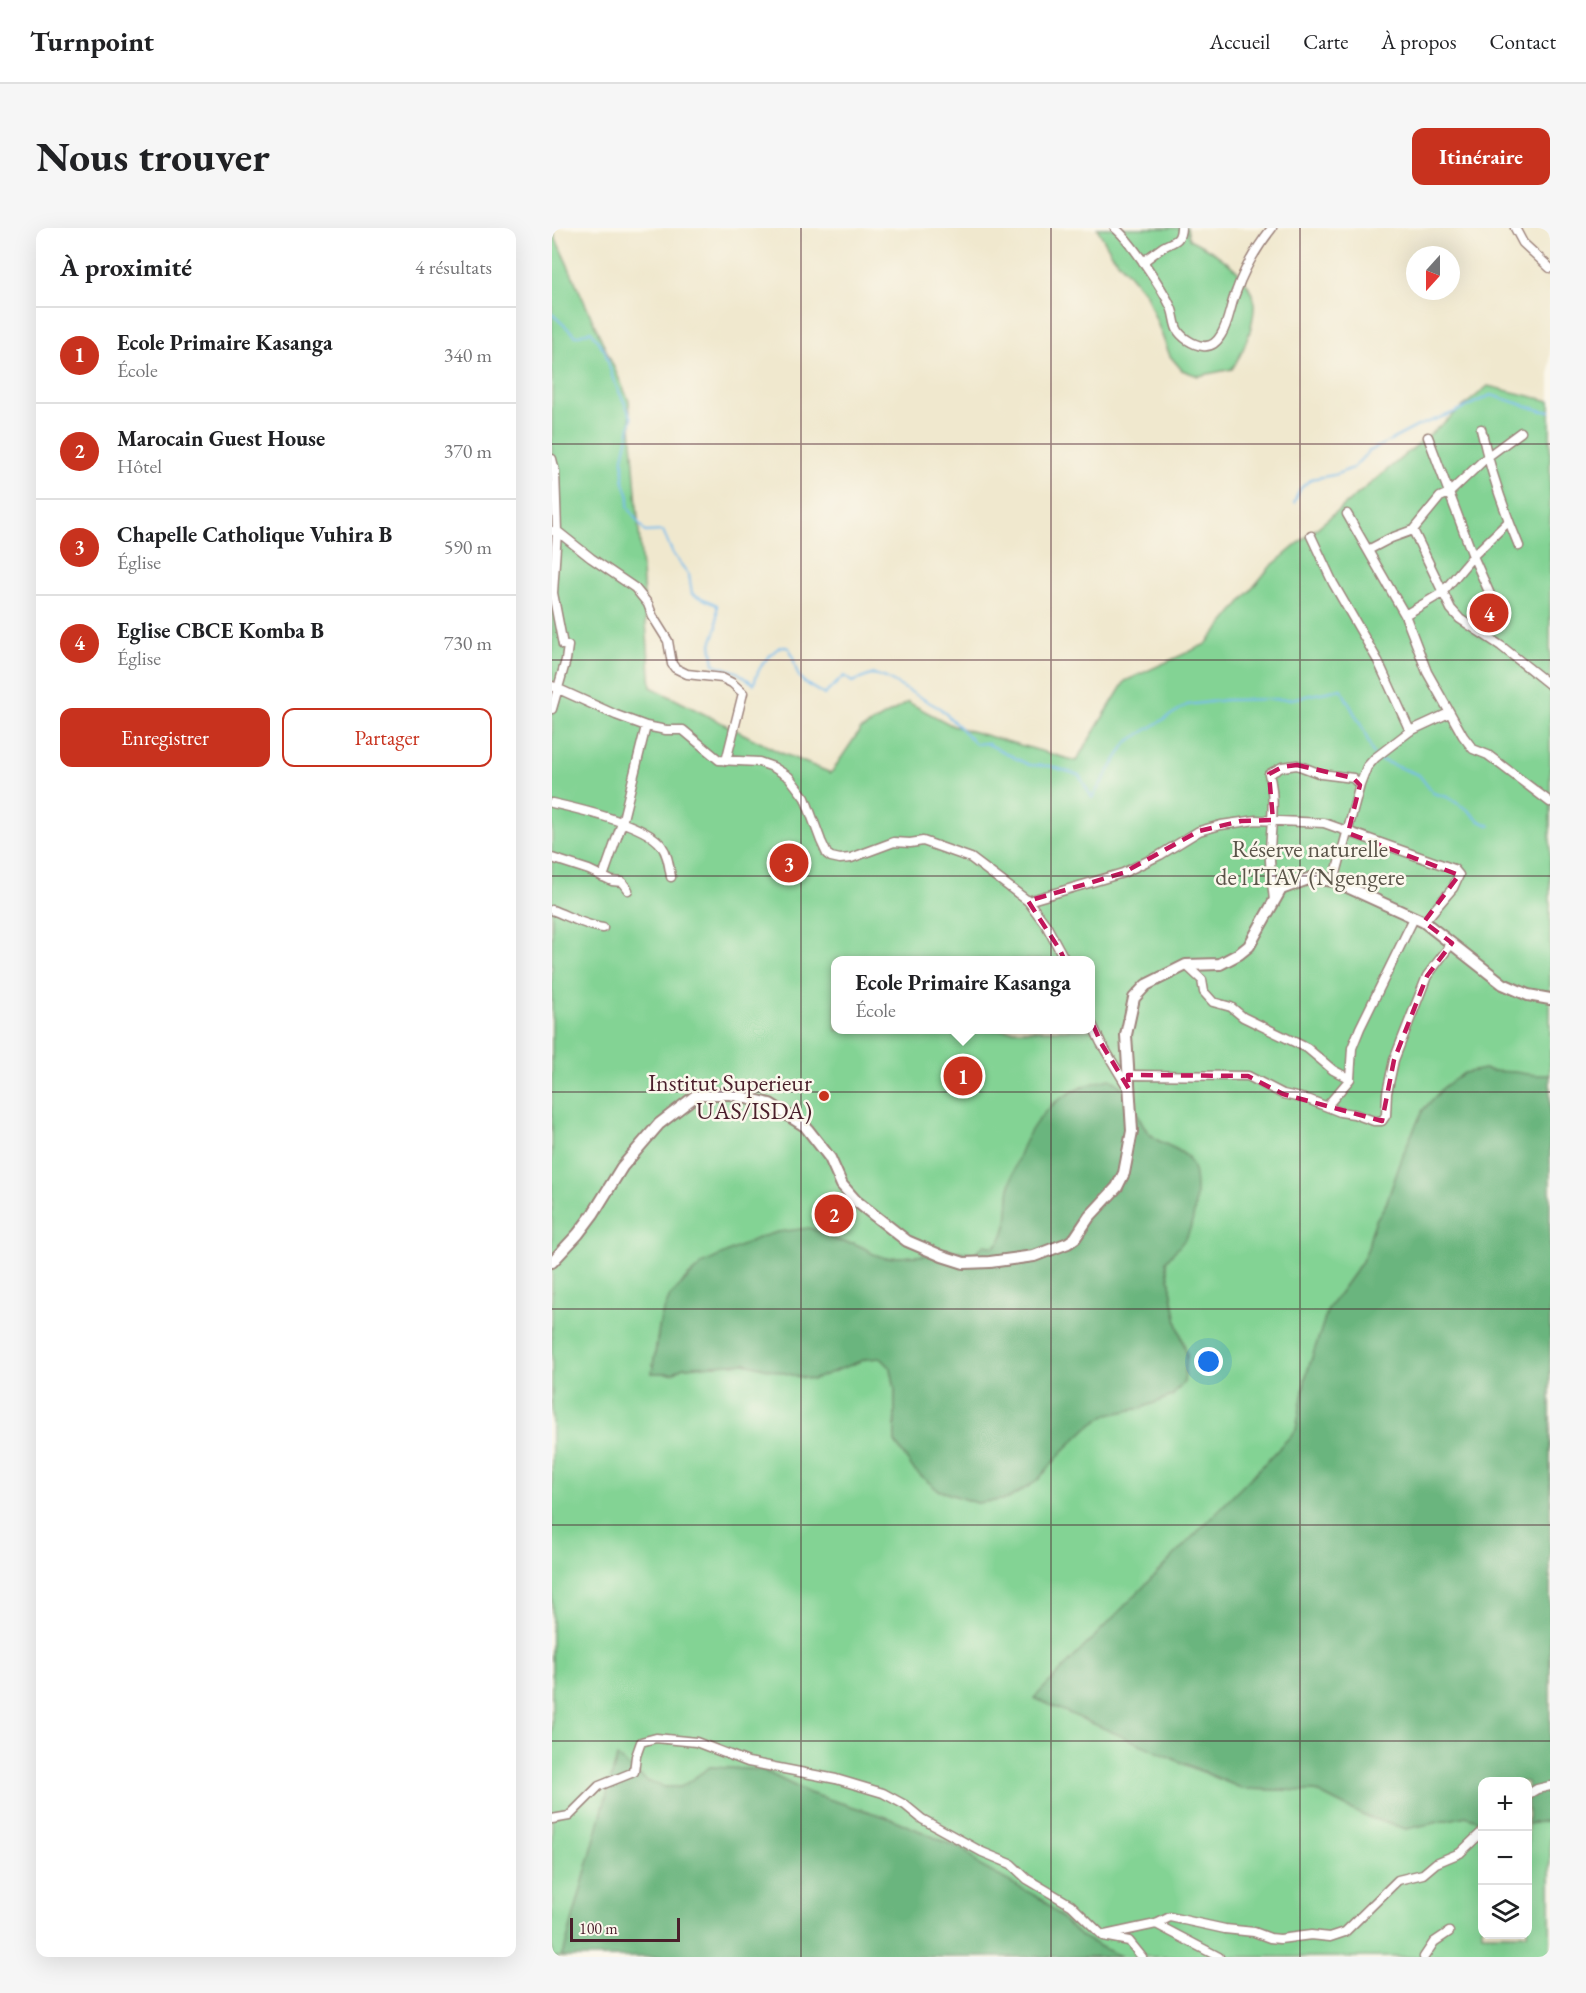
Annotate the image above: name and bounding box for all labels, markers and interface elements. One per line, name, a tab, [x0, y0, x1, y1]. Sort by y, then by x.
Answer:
text: Turnpoint	[30, 23, 154, 59]
text: Accueil	[1210, 28, 1270, 55]
text: Carte	[1303, 28, 1348, 55]
text: À propos	[1381, 28, 1456, 55]
text: Contact	[1489, 28, 1556, 55]
button: Itinéraire	[1412, 128, 1550, 185]
text: Nous trouver	[36, 129, 270, 184]
north arrow	[1406, 246, 1460, 300]
text: À proximité	[60, 250, 192, 284]
text: 4 résultats	[415, 254, 492, 280]
text: Ecole Primaire Kasanga	[117, 328, 333, 357]
text: 1	[74, 342, 85, 368]
text: 340 m	[444, 342, 492, 368]
text: École	[117, 357, 158, 383]
text: Marocain Guest House	[117, 424, 325, 453]
text: 2	[74, 438, 85, 464]
text: 370 m	[444, 438, 492, 464]
text: Hôtel	[117, 453, 162, 479]
text: Chapelle Catholique Vuhira B	[117, 520, 392, 549]
text: 3	[74, 534, 85, 560]
text: 590 m	[444, 534, 492, 560]
text: Église	[117, 549, 161, 575]
pin: 4	[1470, 590, 1508, 636]
text: Eglise CBCE Komba B	[117, 616, 324, 645]
text: 4	[74, 630, 85, 656]
text: 730 m	[444, 630, 492, 656]
text: Église	[117, 645, 161, 671]
button: Enregistrer	[60, 708, 270, 767]
button: Partager	[282, 708, 492, 767]
park label: Réserve naturelle de l'ITAV (Ngengere	[1215, 833, 1405, 892]
pin: 3	[770, 840, 808, 886]
popup	[831, 956, 1095, 1034]
text: Ecole Primaire Kasanga	[855, 968, 1071, 997]
text: École	[855, 997, 896, 1023]
pin: 1	[944, 1054, 982, 1098]
place label: Institut Superieur UAS/ISDA)	[648, 1067, 812, 1126]
marker: Institut Superieur UAS/ISDA)	[817, 1089, 831, 1103]
pin: 2	[814, 1192, 854, 1236]
your location	[1194, 1347, 1223, 1376]
map controls	[1478, 1777, 1532, 1939]
button: +	[1478, 1777, 1532, 1831]
button: −	[1478, 1831, 1532, 1885]
button: layers	[1478, 1885, 1532, 1939]
scale bar	[570, 1915, 680, 1942]
text: 100 m	[579, 1918, 618, 1939]

